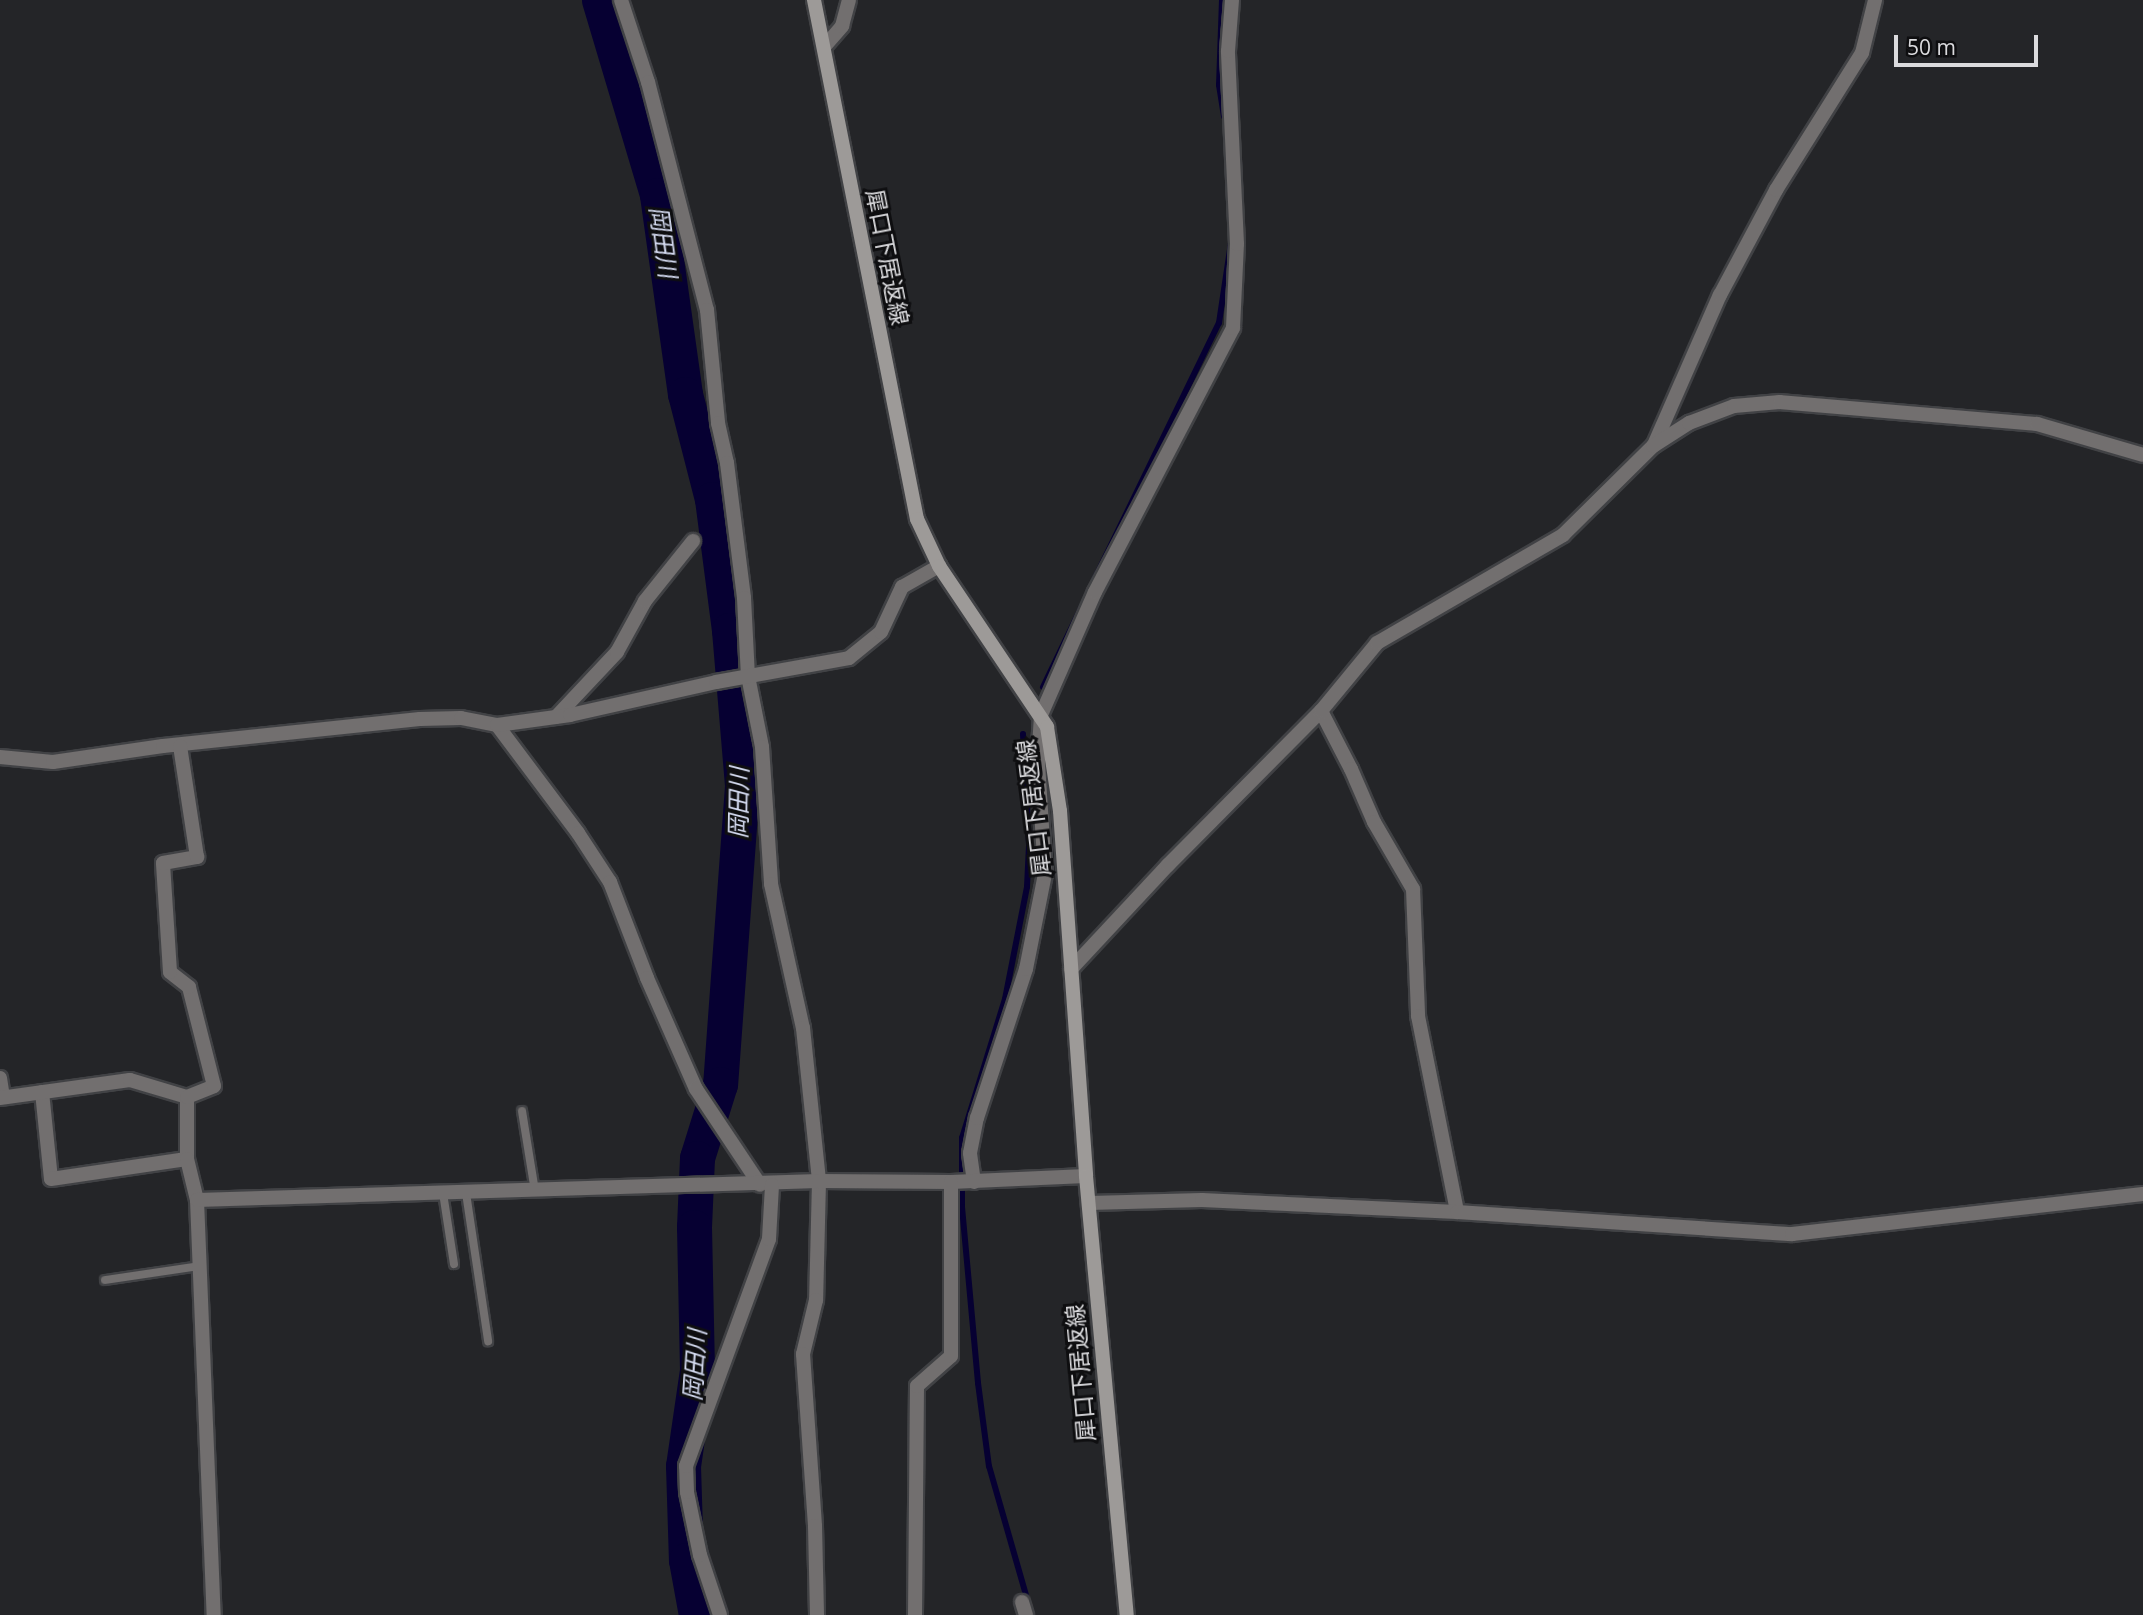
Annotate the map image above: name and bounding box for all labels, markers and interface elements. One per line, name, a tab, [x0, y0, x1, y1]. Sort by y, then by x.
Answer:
scale bar	[1898, 21, 2042, 65]
text: 50 m	[1907, 33, 1956, 61]
street label: 犀口下居返線	[861, 187, 915, 327]
water label: 岡田川	[645, 204, 683, 280]
street label: 犀口下居返線	[1011, 738, 1055, 878]
water label: 岡田川	[723, 767, 753, 839]
street label: 犀口下居返線	[1060, 1303, 1100, 1443]
water label: 岡田川	[677, 1328, 711, 1402]

